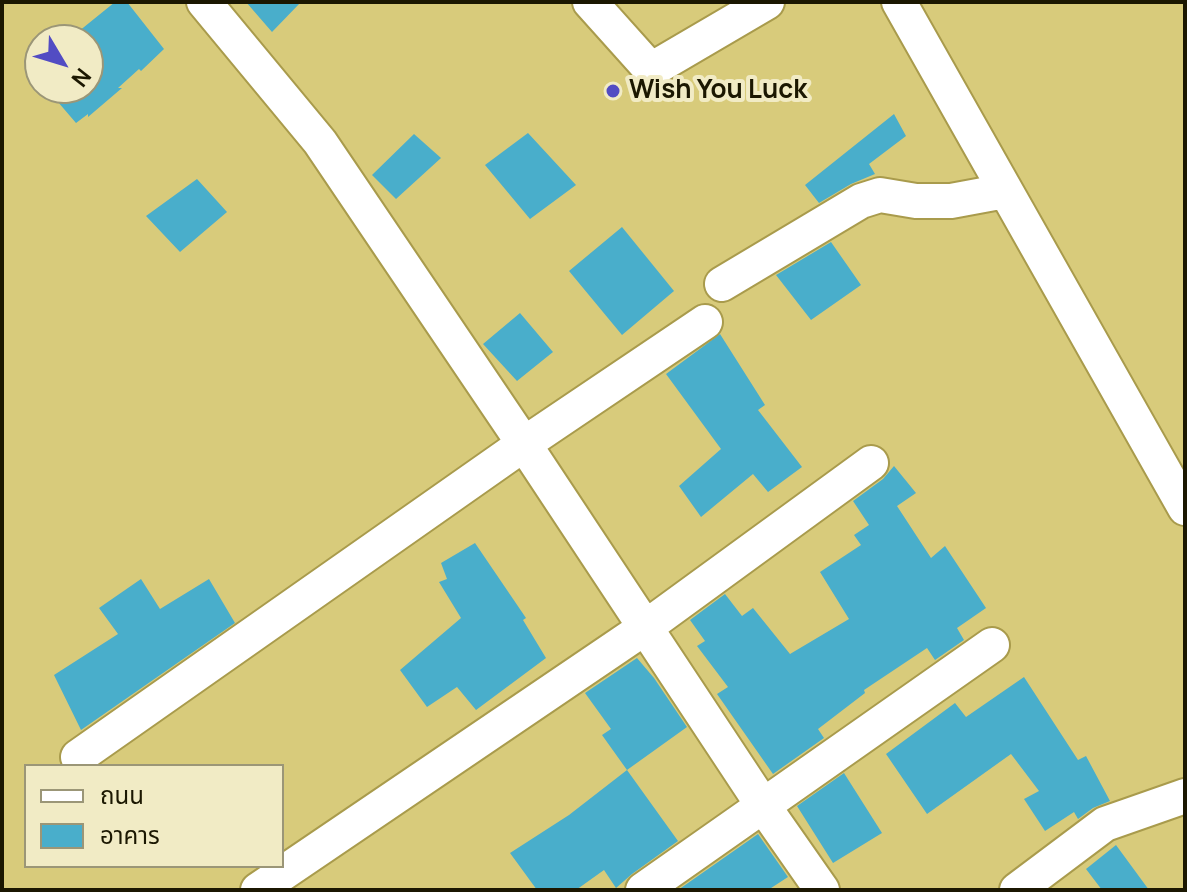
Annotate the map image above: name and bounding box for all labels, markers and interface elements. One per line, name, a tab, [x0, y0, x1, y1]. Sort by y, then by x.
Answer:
north arrow	[24, 24, 104, 104]
text: N	[65, 62, 98, 93]
place label: Wish You Luck	[629, 75, 807, 107]
marker: Wish You Luck	[604, 82, 622, 100]
legend	[24, 764, 284, 868]
text: ถนน	[100, 778, 144, 811]
text: อาคาร	[100, 818, 160, 851]

